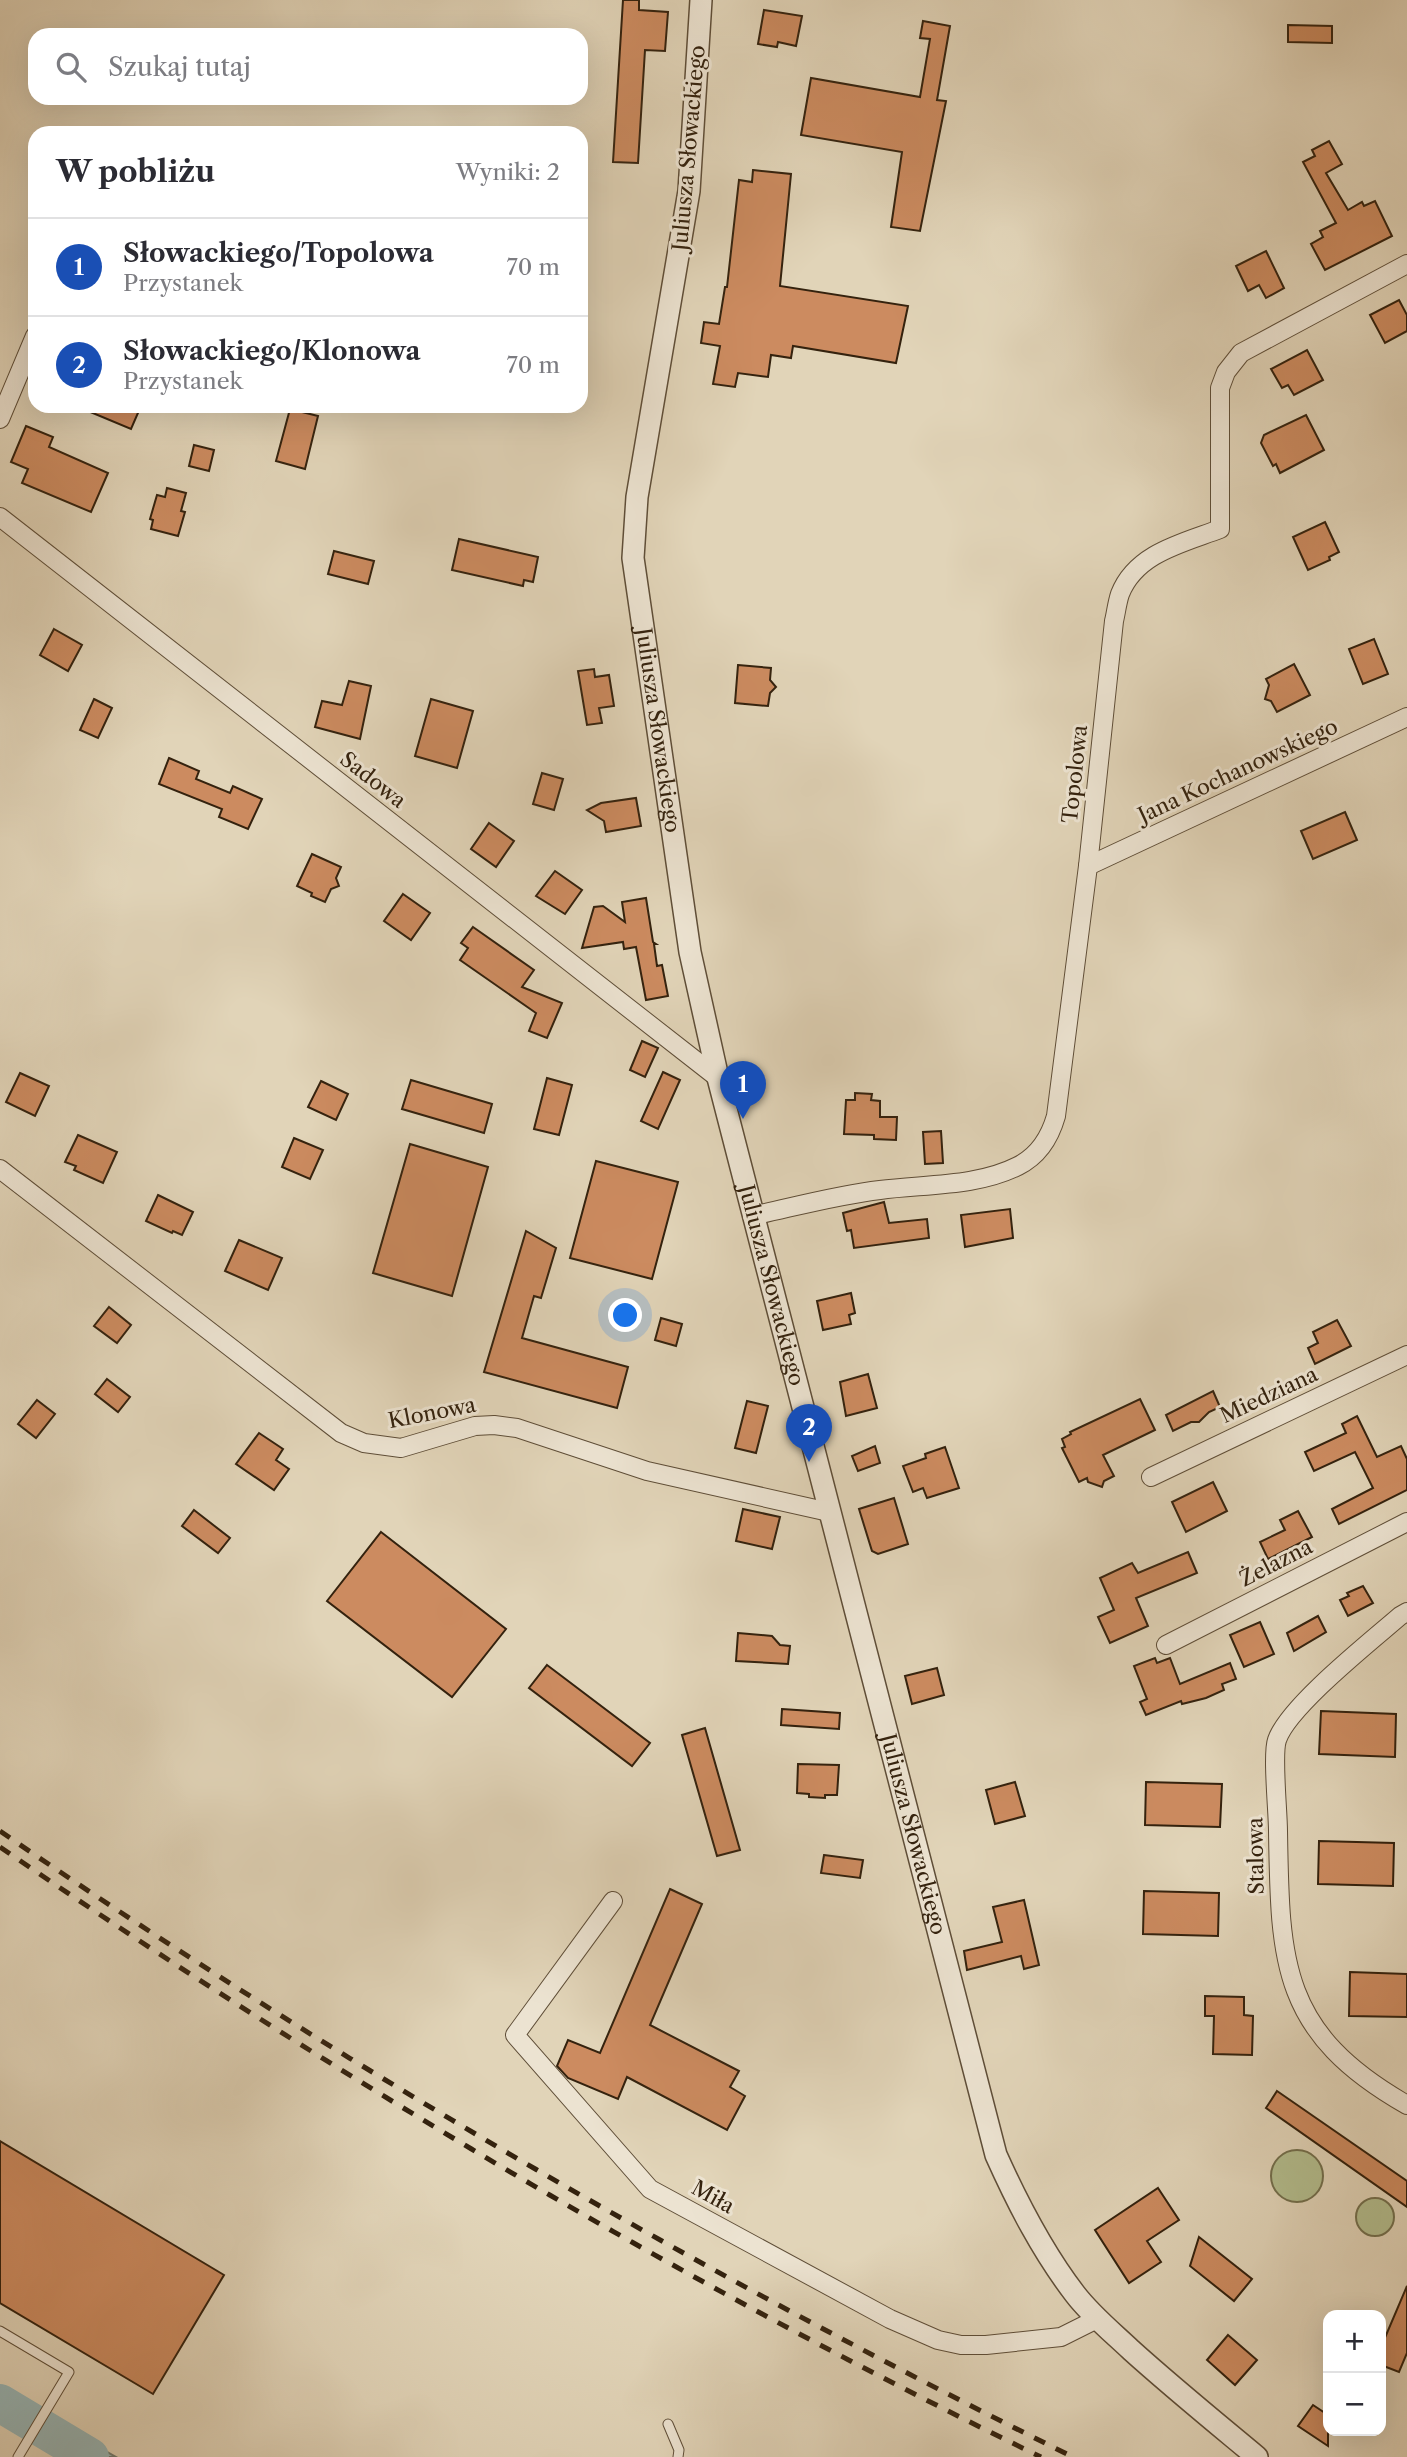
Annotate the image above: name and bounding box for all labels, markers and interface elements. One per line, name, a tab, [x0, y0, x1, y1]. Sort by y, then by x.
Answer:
search box	[28, 28, 588, 105]
street label: Juliusza Słowackiego	[667, 44, 710, 255]
icon: search	[52, 48, 90, 86]
text: Szukaj tutaj	[108, 51, 251, 83]
text: W pobliżu	[56, 153, 215, 190]
text: Wyniki: 2	[456, 158, 560, 186]
text: Słowackiego/Topolowa	[123, 237, 434, 269]
text: 1	[74, 253, 84, 281]
text: 70 m	[507, 253, 560, 281]
text: Przystanek	[123, 269, 243, 297]
text: Słowackiego/Klonowa	[123, 335, 421, 367]
text: 2	[72, 351, 86, 379]
text: 70 m	[507, 351, 560, 379]
text: Przystanek	[123, 367, 243, 395]
street label: Juliusza Słowackiego	[631, 623, 686, 834]
street label: Jana Kochanowskiego	[1131, 713, 1342, 829]
street label: Topolowa	[1057, 723, 1092, 824]
street label: Sadowa	[335, 746, 412, 814]
pin: 1	[720, 1061, 766, 1119]
street label: Juliusza Słowackiego	[733, 1179, 810, 1388]
your location	[608, 1298, 642, 1332]
street label: Miedziana	[1216, 1361, 1322, 1428]
street label: Klonowa	[386, 1392, 479, 1433]
pin: 2	[786, 1404, 832, 1462]
street label: Żelazna	[1235, 1533, 1317, 1591]
street label: Juliusza Słowackiego	[875, 1728, 952, 1937]
street label: Stalowa	[1242, 1816, 1269, 1895]
street label: Miła	[687, 2175, 740, 2219]
map controls	[1323, 2310, 1386, 2436]
button: +	[1323, 2310, 1386, 2373]
button: −	[1323, 2373, 1386, 2436]

